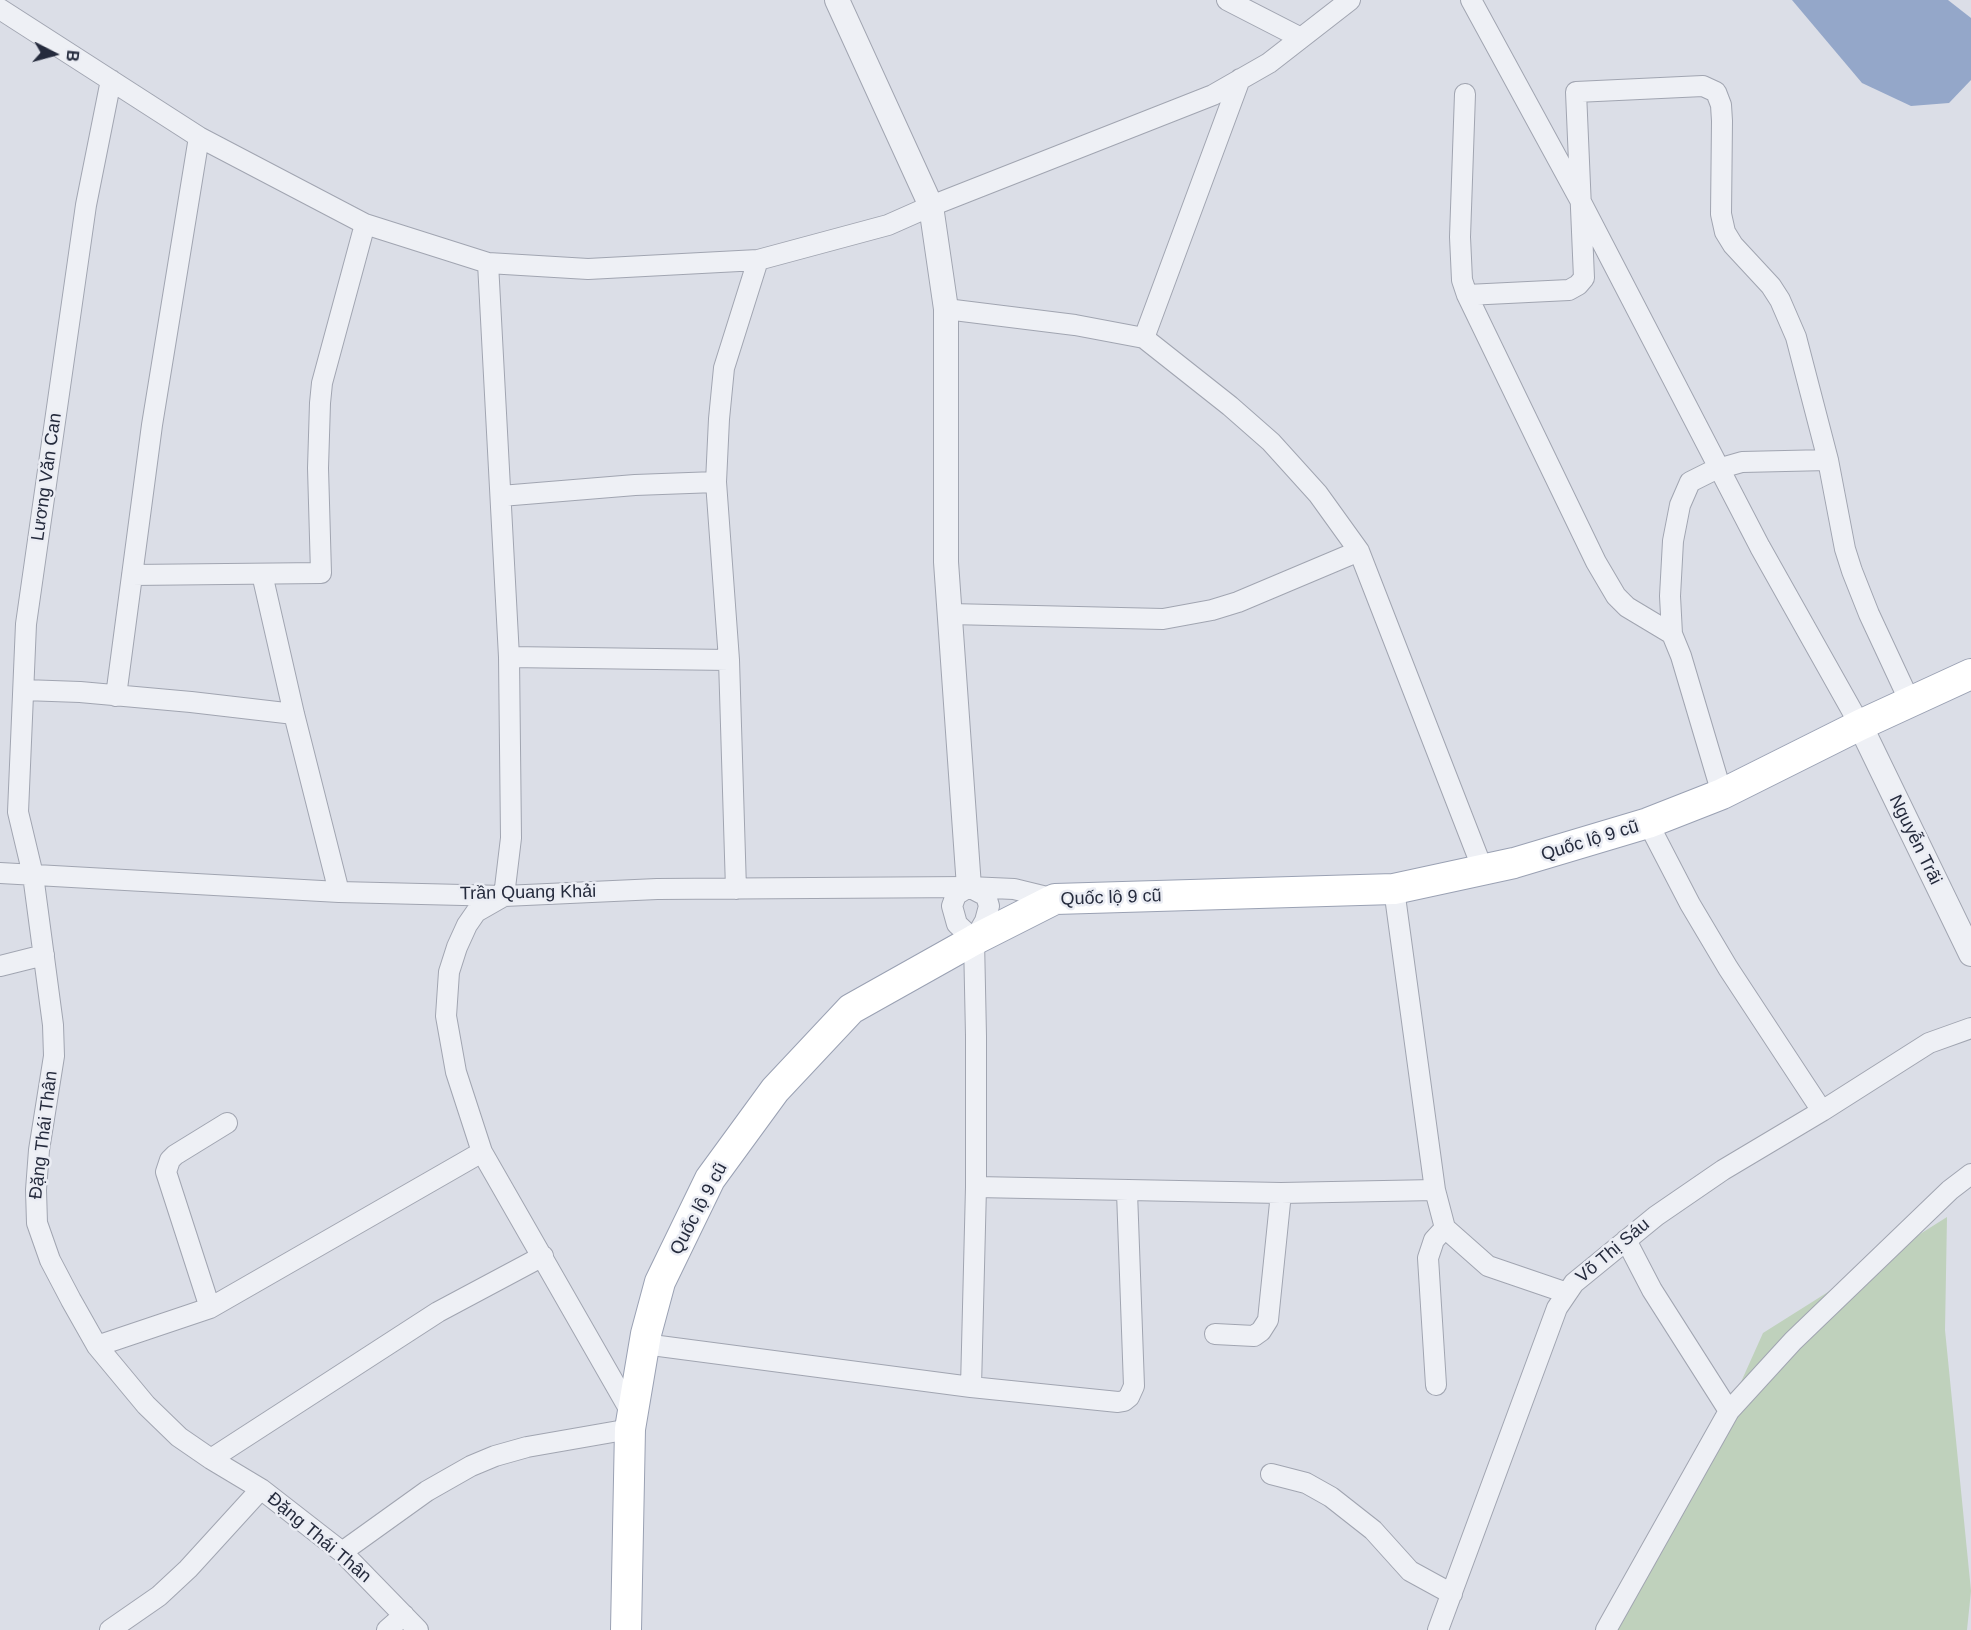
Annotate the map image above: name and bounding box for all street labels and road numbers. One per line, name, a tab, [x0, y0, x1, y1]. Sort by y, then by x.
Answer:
street label: Lương Văn Can	[27, 412, 67, 542]
street label: Nguyễn Trãi	[1884, 792, 1946, 888]
street label: Quốc lộ 9 cũ	[1539, 816, 1641, 866]
street label: Trần Quang Khải	[460, 881, 596, 905]
street label: Quốc lộ 9 cũ	[1060, 885, 1162, 911]
street label: Đặng Thái Thân	[25, 1070, 63, 1200]
street label: Quốc lộ 9 cũ	[666, 1159, 732, 1259]
street label: Võ Thị Sáu	[1572, 1214, 1654, 1288]
street label: Đặng Thái Thân	[263, 1488, 375, 1588]

